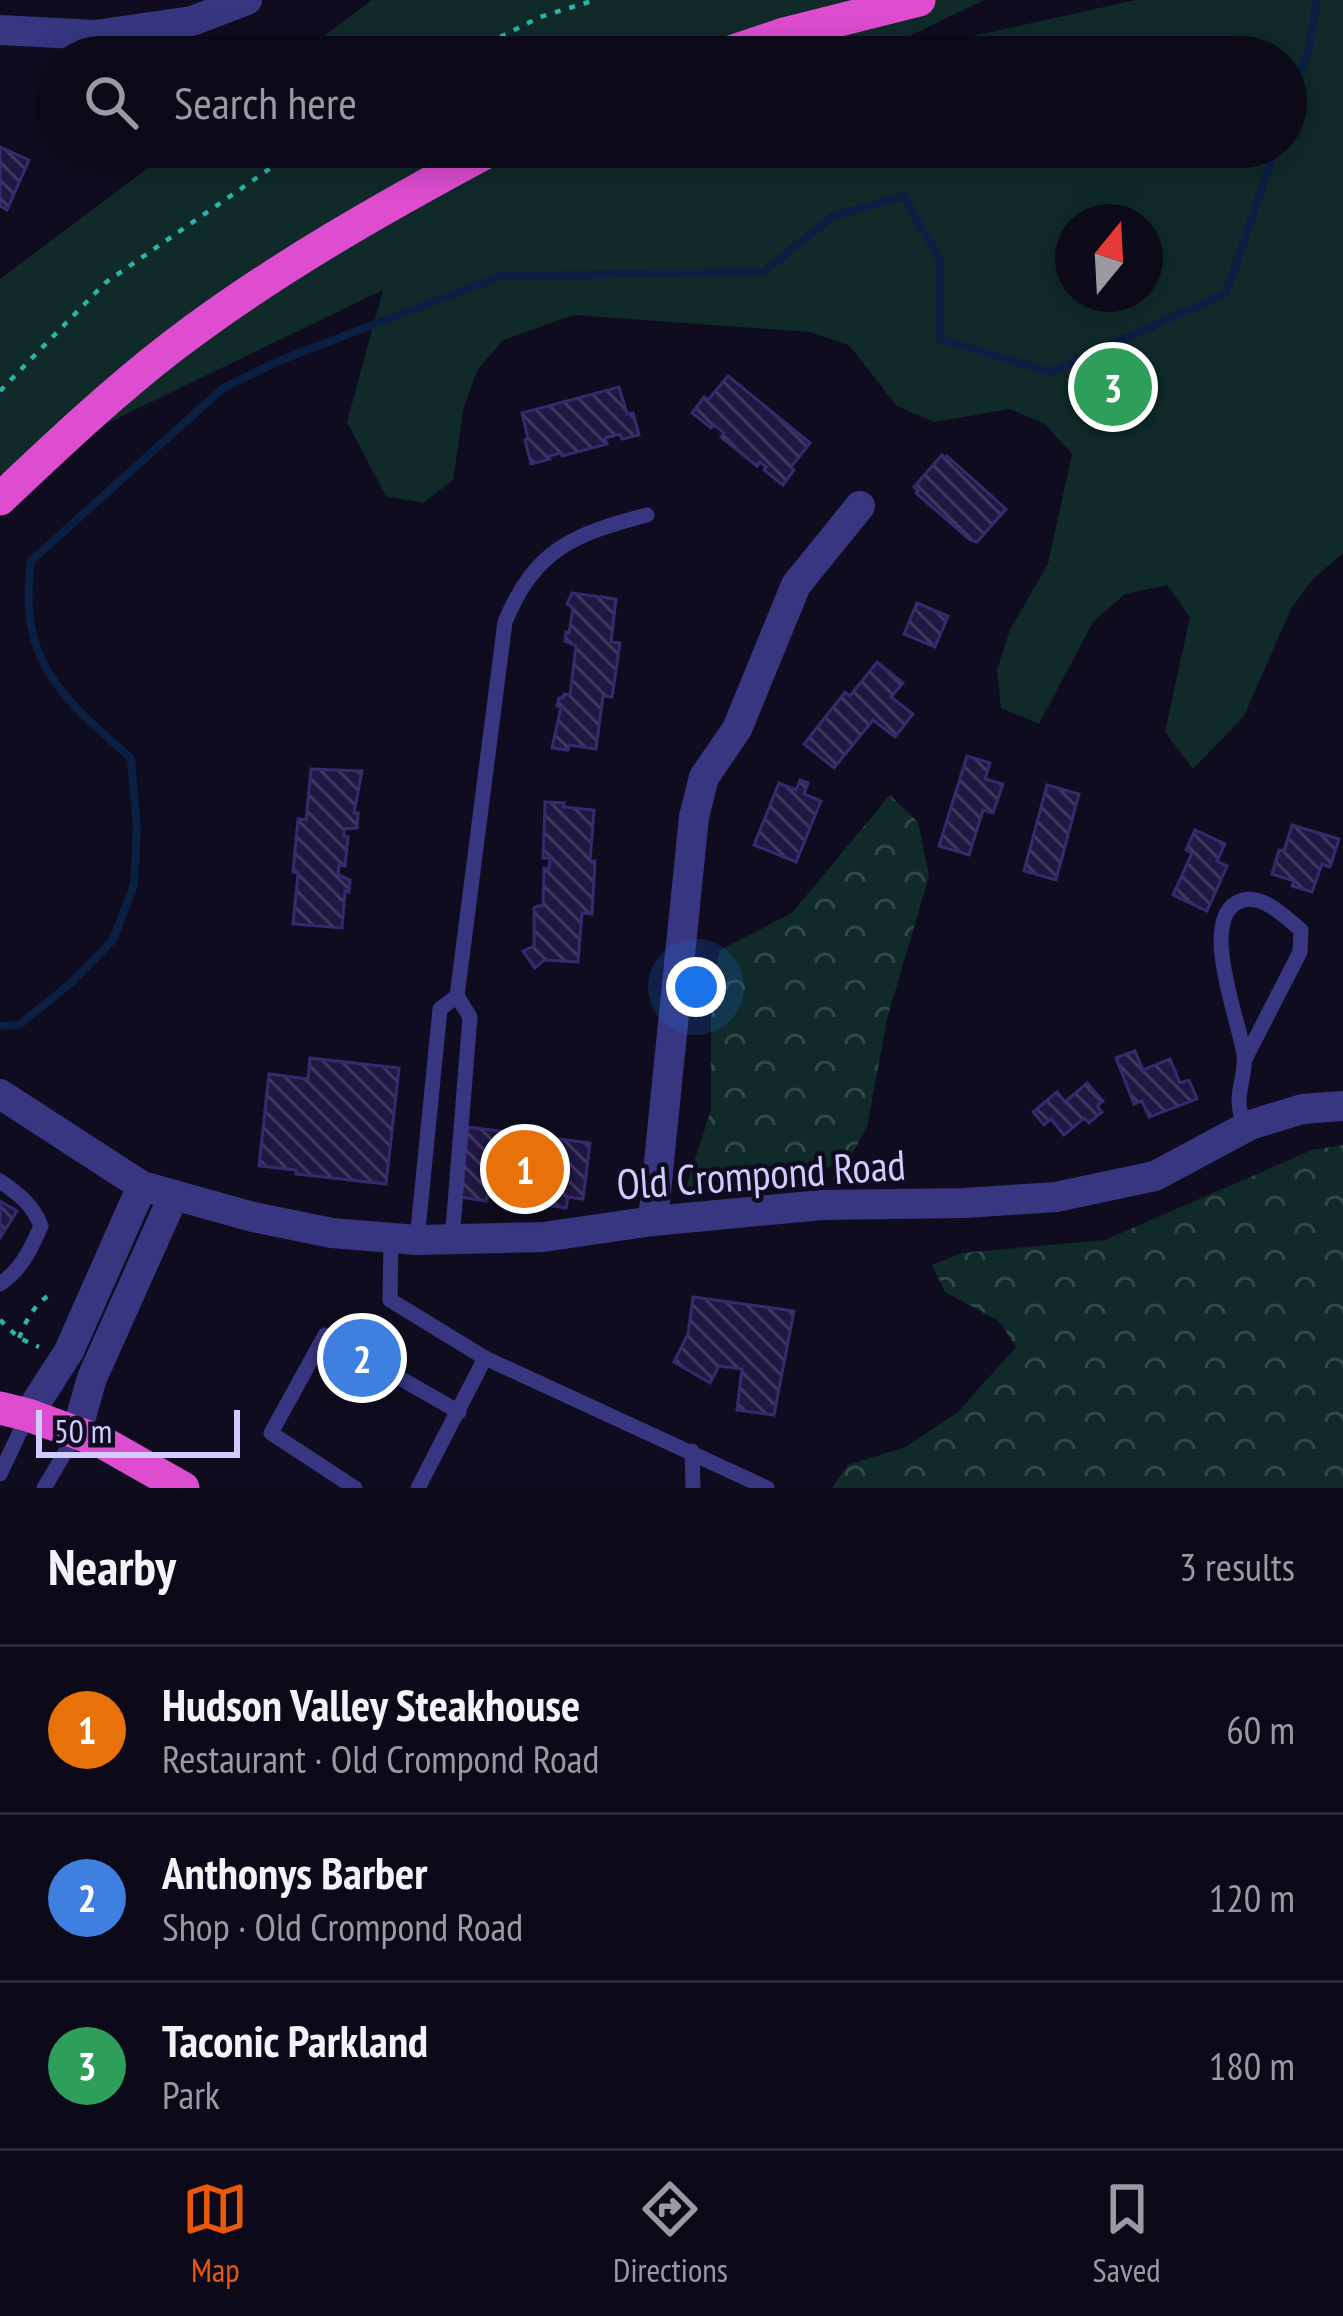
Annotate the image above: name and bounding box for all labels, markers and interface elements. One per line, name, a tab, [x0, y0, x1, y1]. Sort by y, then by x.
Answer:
search box	[36, 36, 1307, 168]
icon: search	[78, 69, 144, 135]
text: Search here	[174, 73, 357, 131]
north arrow	[1055, 204, 1163, 312]
pin: 3	[1074, 342, 1152, 432]
your location	[666, 957, 726, 1017]
pin: 1	[486, 1124, 564, 1214]
street label: Old Crompond Road	[615, 1136, 907, 1212]
pin: 2	[323, 1313, 401, 1403]
scale bar	[36, 1404, 240, 1457]
text: 50 m	[54, 1409, 112, 1452]
text: Nearby	[48, 1533, 176, 1599]
text: 3 results	[1179, 1541, 1295, 1592]
text: Hudson Valley Steakhouse	[162, 1675, 580, 1733]
text: 1	[78, 1704, 96, 1755]
text: 60 m	[1226, 1704, 1295, 1755]
text: Restaurant · Old Crompond Road	[162, 1733, 599, 1784]
text: Anthonys Barber	[162, 1843, 427, 1901]
text: 2	[78, 1872, 96, 1923]
text: 120 m	[1209, 1872, 1295, 1923]
text: Shop · Old Crompond Road	[162, 1901, 523, 1952]
text: Taconic Parkland	[162, 2011, 428, 2069]
text: 3	[78, 2040, 96, 2091]
text: 180 m	[1209, 2040, 1295, 2091]
text: Park	[162, 2069, 220, 2120]
tab: Map	[182, 2176, 248, 2291]
tab: Directions	[613, 2176, 728, 2291]
tab: Saved	[1093, 2176, 1161, 2291]

